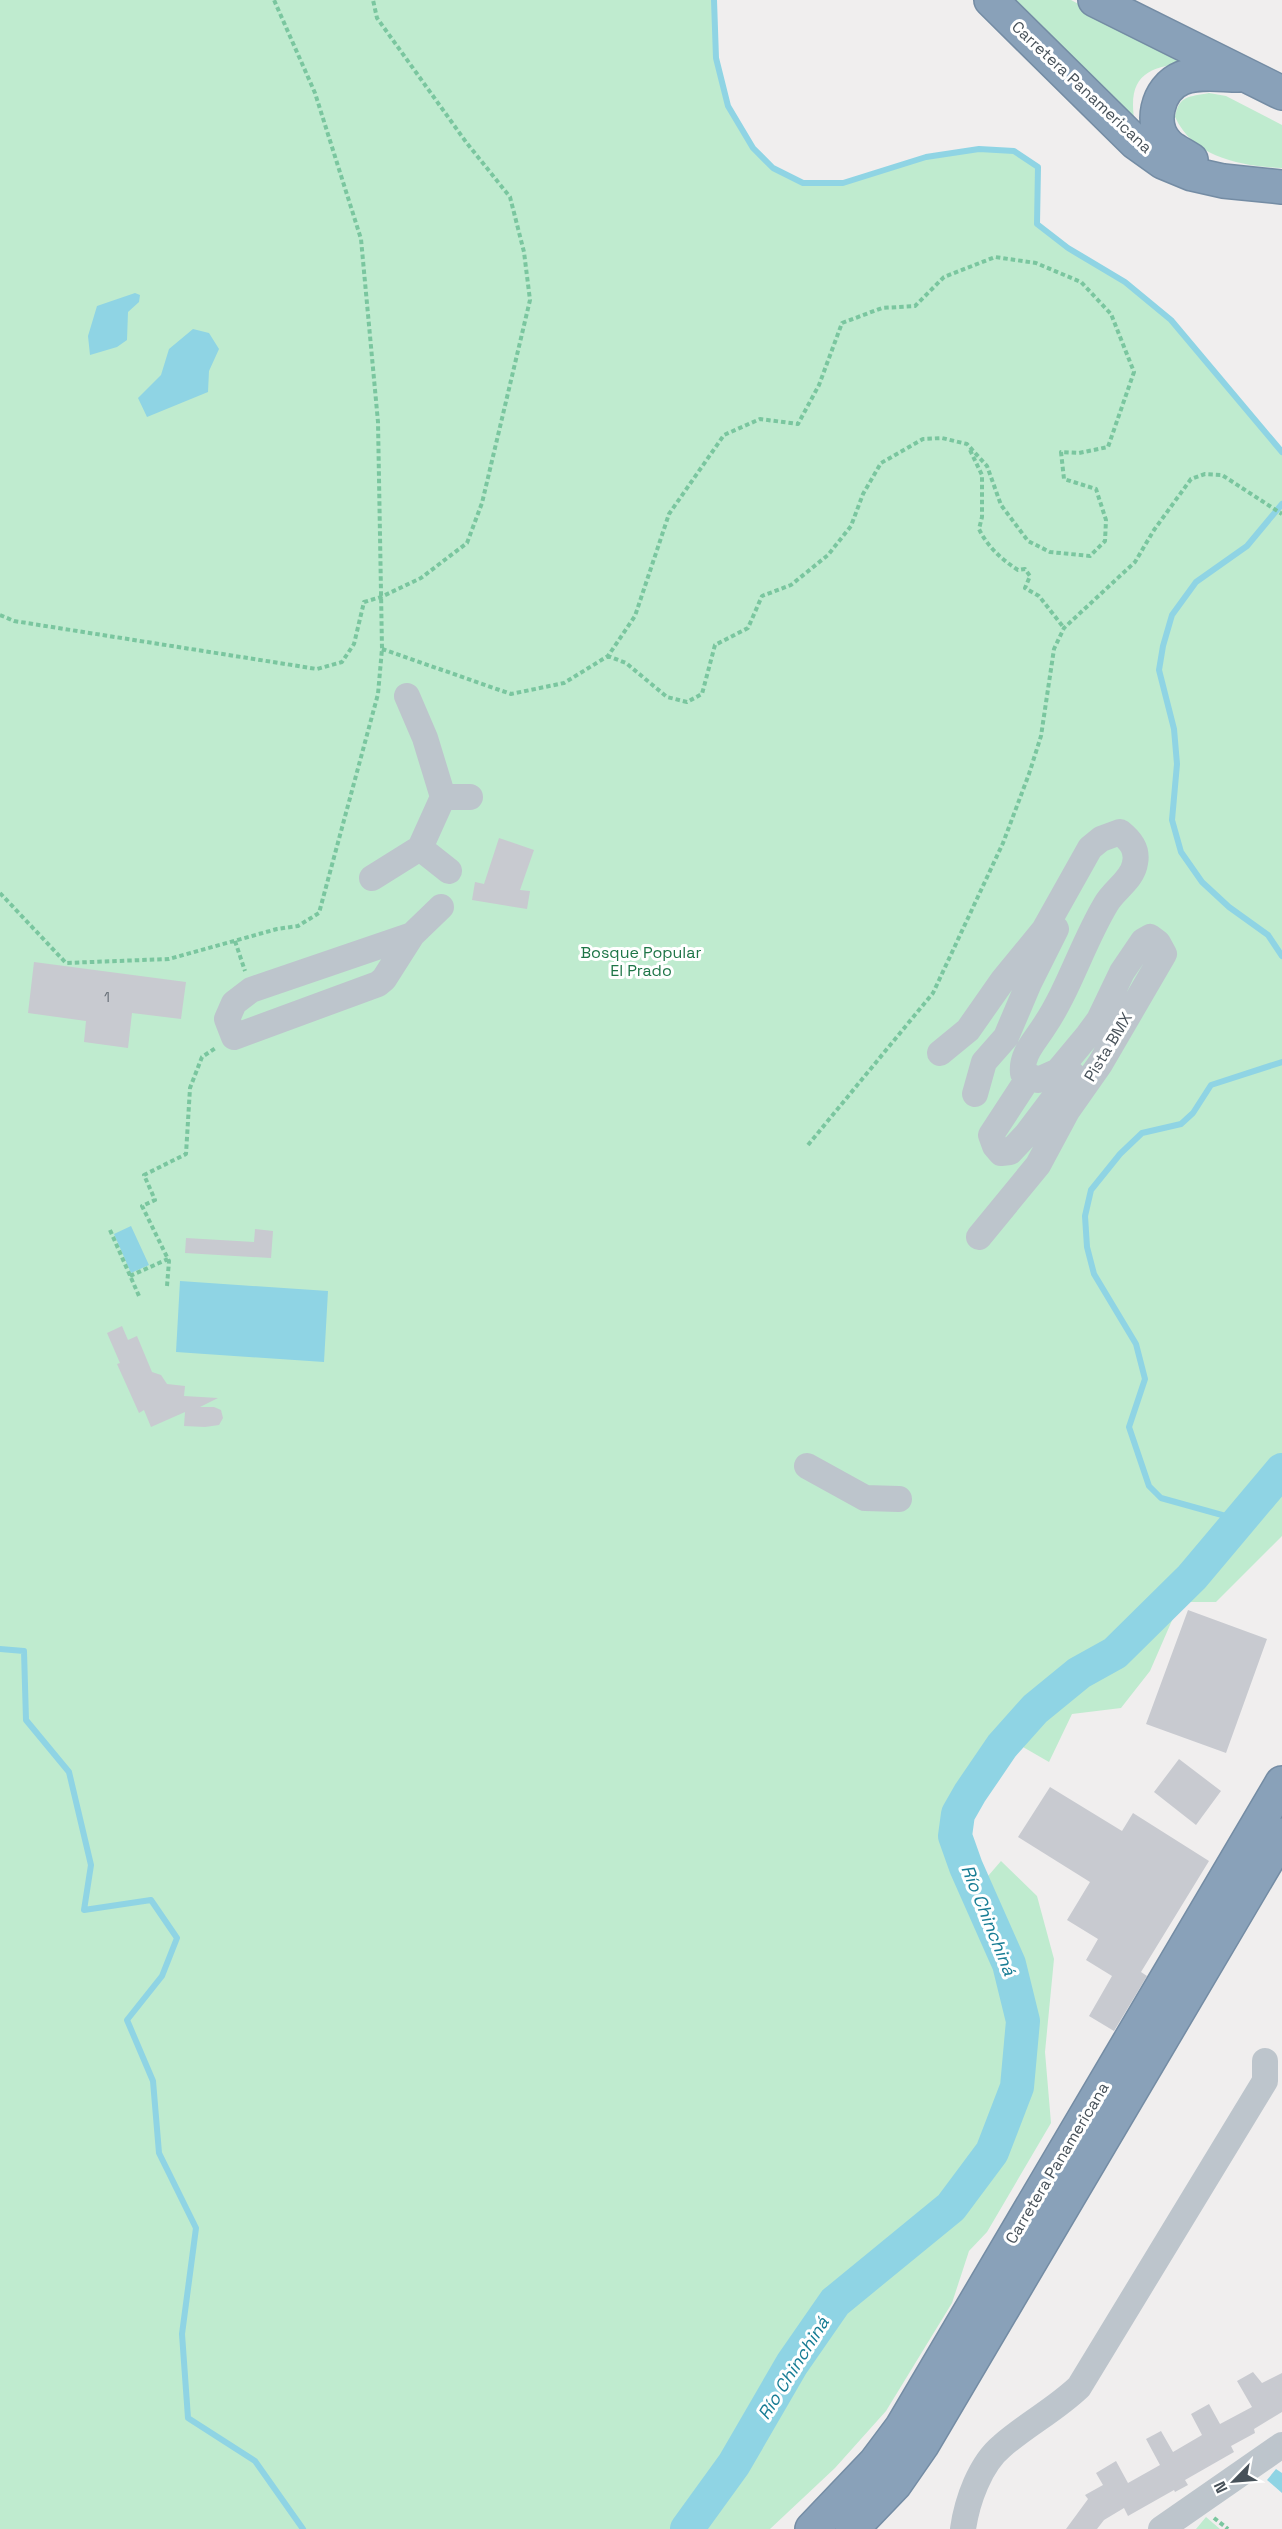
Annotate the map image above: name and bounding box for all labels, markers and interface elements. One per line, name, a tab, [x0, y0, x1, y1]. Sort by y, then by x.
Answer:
street label: Carretera Panamericana	[1007, 16, 1157, 158]
park label: Bosque Popular El Prado	[580, 942, 702, 981]
house number: 1	[104, 988, 110, 1006]
street label: Pista BMX	[1079, 1009, 1137, 1085]
water label: Río Chinchiná	[956, 1861, 1022, 1979]
street label: Carretera Panamericana	[1000, 2078, 1114, 2248]
water label: Río Chinchiná	[752, 2312, 834, 2424]
north arrow	[1204, 2451, 1264, 2511]
text: N	[1209, 2478, 1233, 2496]

